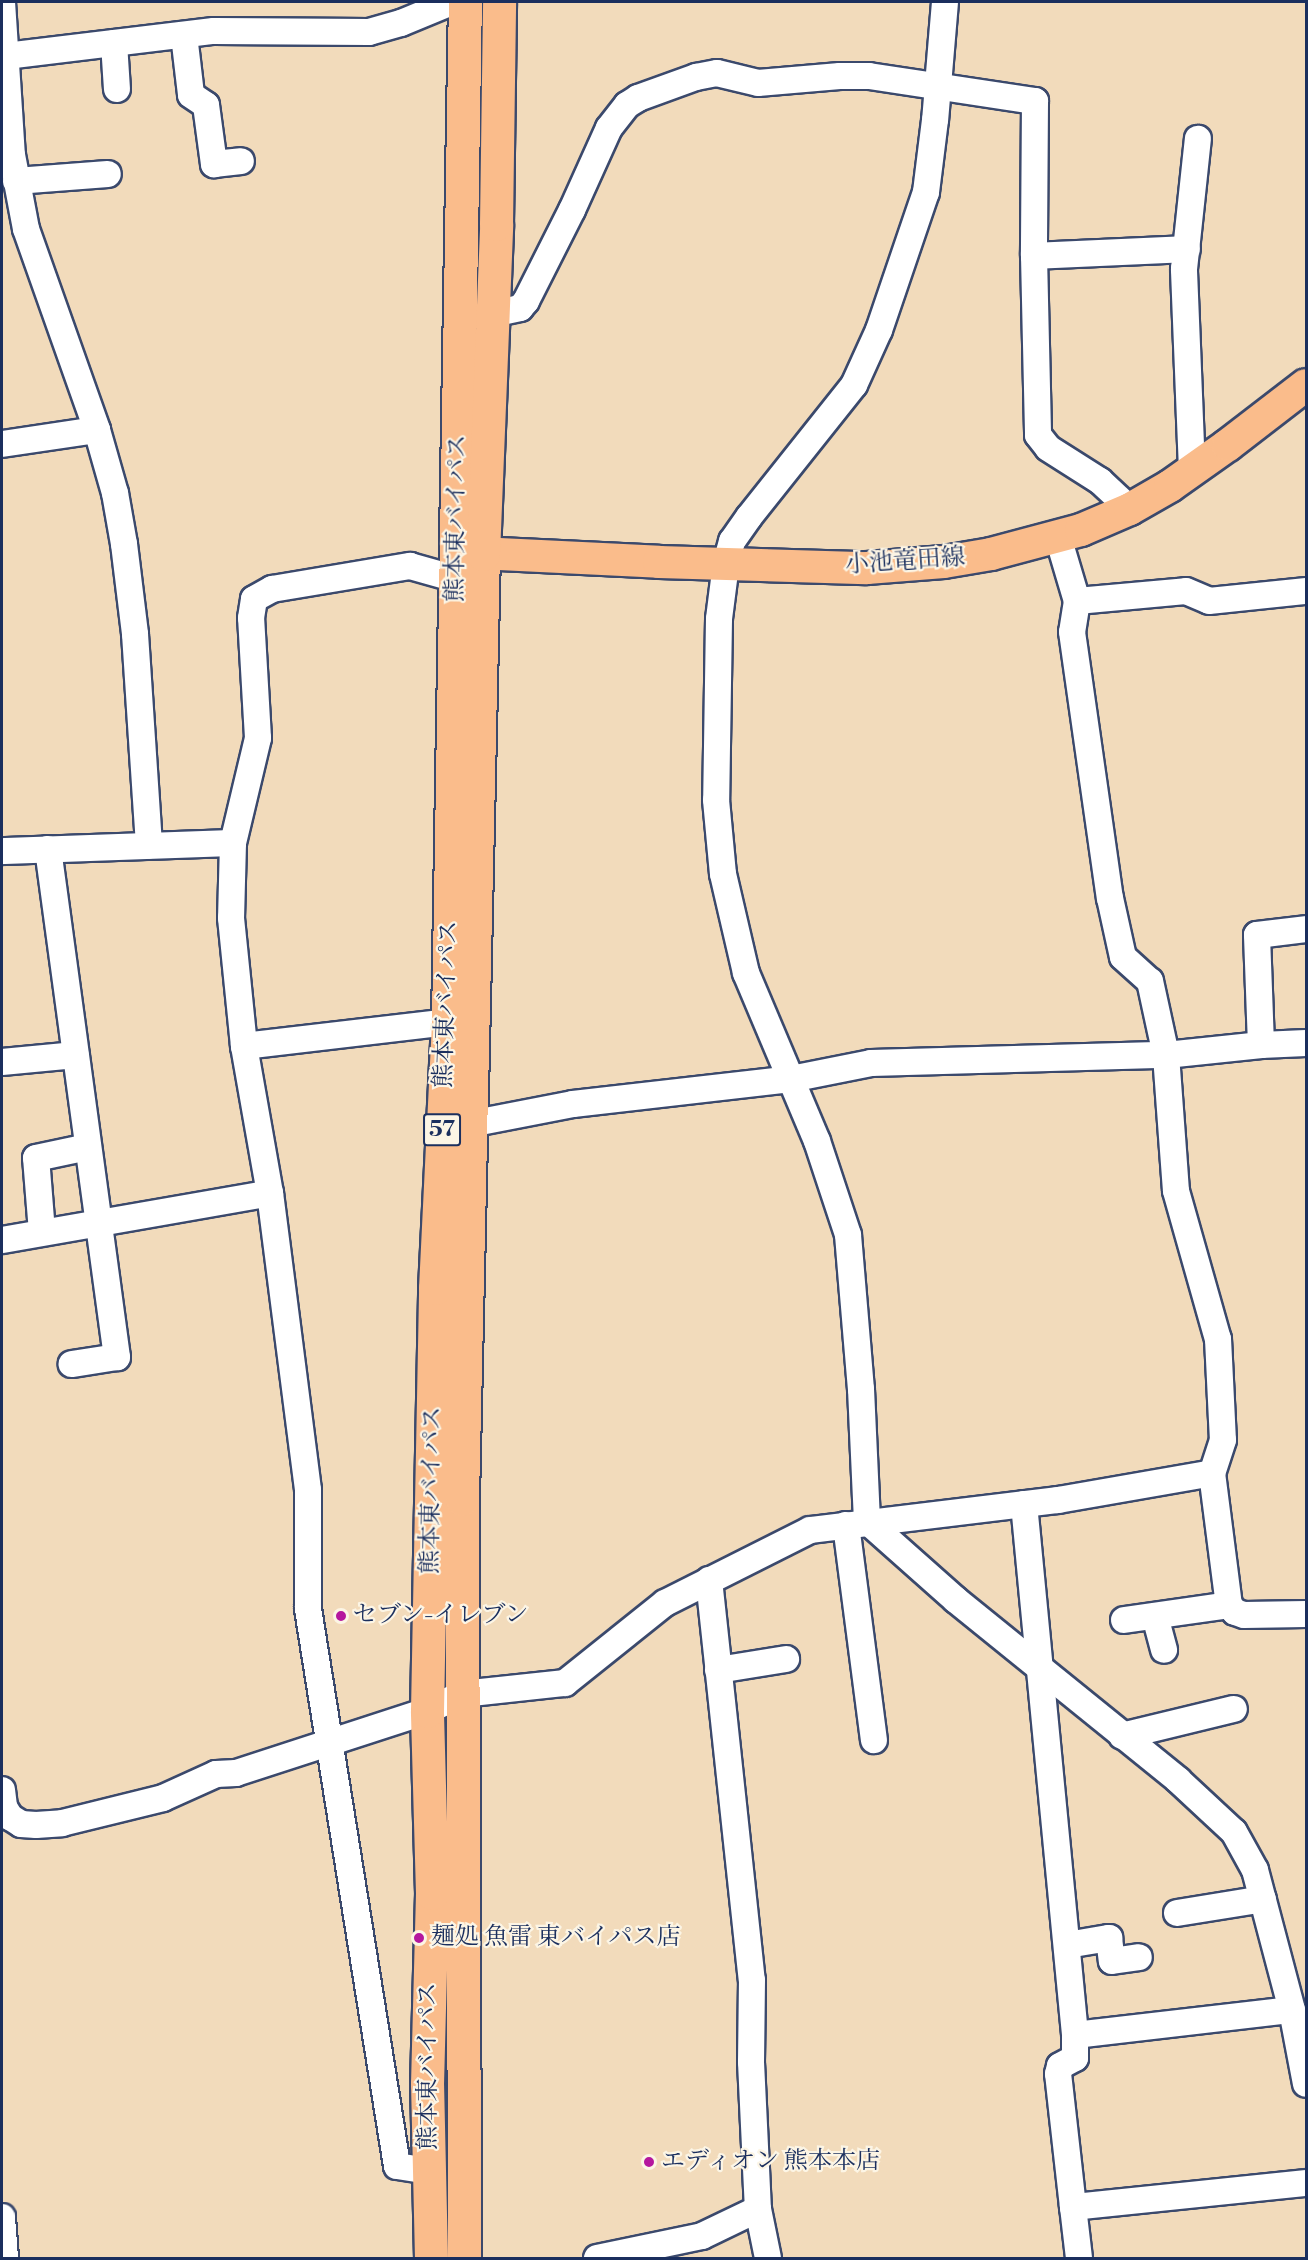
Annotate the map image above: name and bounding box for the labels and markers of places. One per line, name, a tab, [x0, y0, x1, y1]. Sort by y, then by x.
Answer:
place label: セブン-イレブン	[353, 1602, 530, 1630]
marker: セブン-イレブン	[334, 1609, 348, 1623]
place label: 麺処 魚雷 東バイパス店	[431, 1924, 681, 1952]
marker: 麺処 魚雷 東バイパス店	[412, 1931, 426, 1945]
place label: エディオン 熊本本店	[661, 2148, 882, 2176]
marker: エディオン 熊本本店	[642, 2155, 656, 2169]

